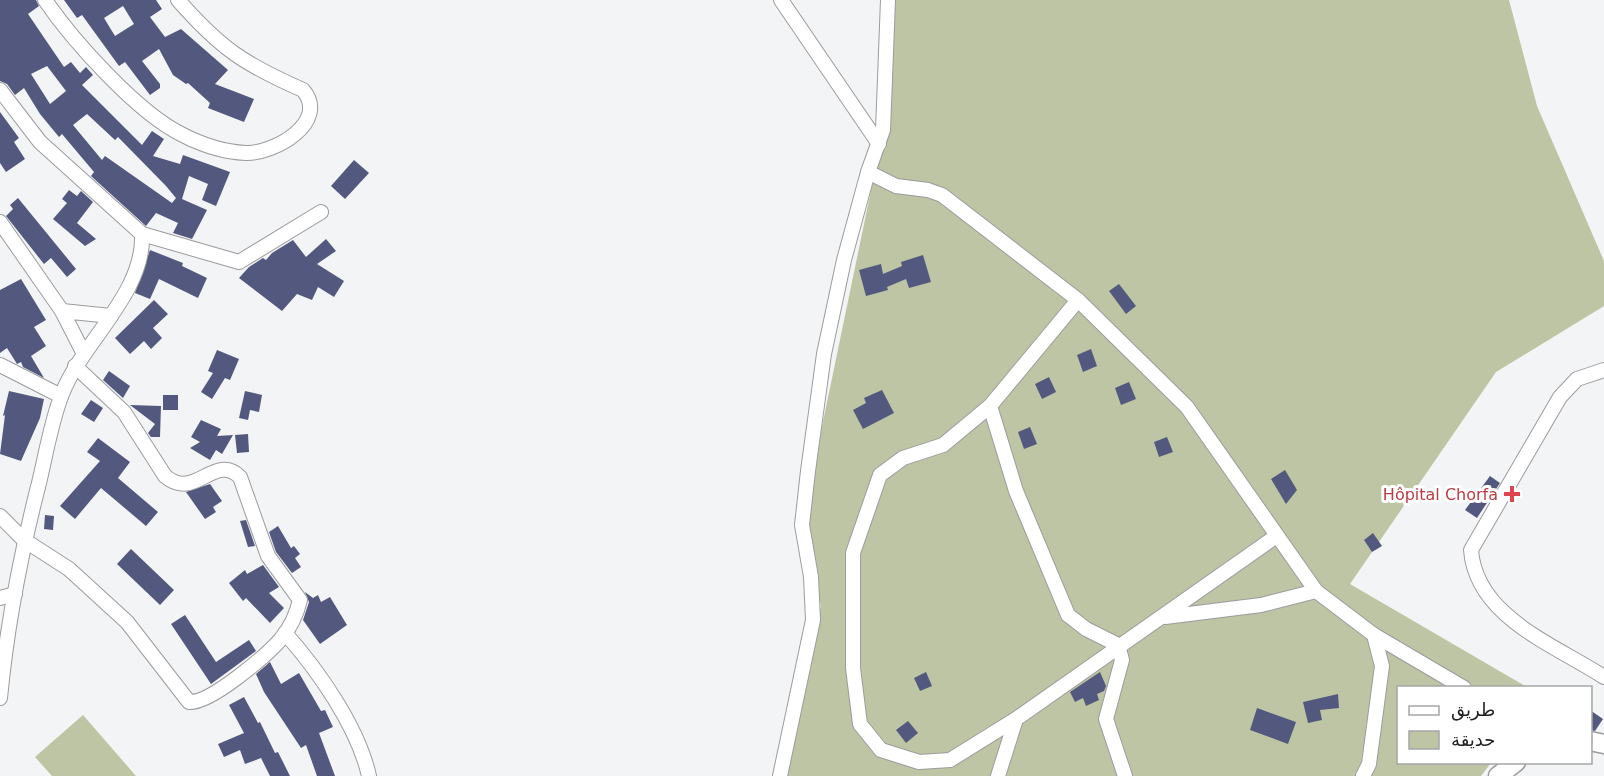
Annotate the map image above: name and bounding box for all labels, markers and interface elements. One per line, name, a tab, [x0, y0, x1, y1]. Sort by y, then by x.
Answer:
place label: Hôpital Chorfa	[1383, 485, 1498, 504]
marker: Hôpital Chorfa	[1503, 485, 1521, 503]
legend	[1397, 686, 1592, 764]
text: طريق	[1451, 699, 1495, 721]
text: حديقة	[1451, 729, 1495, 750]

